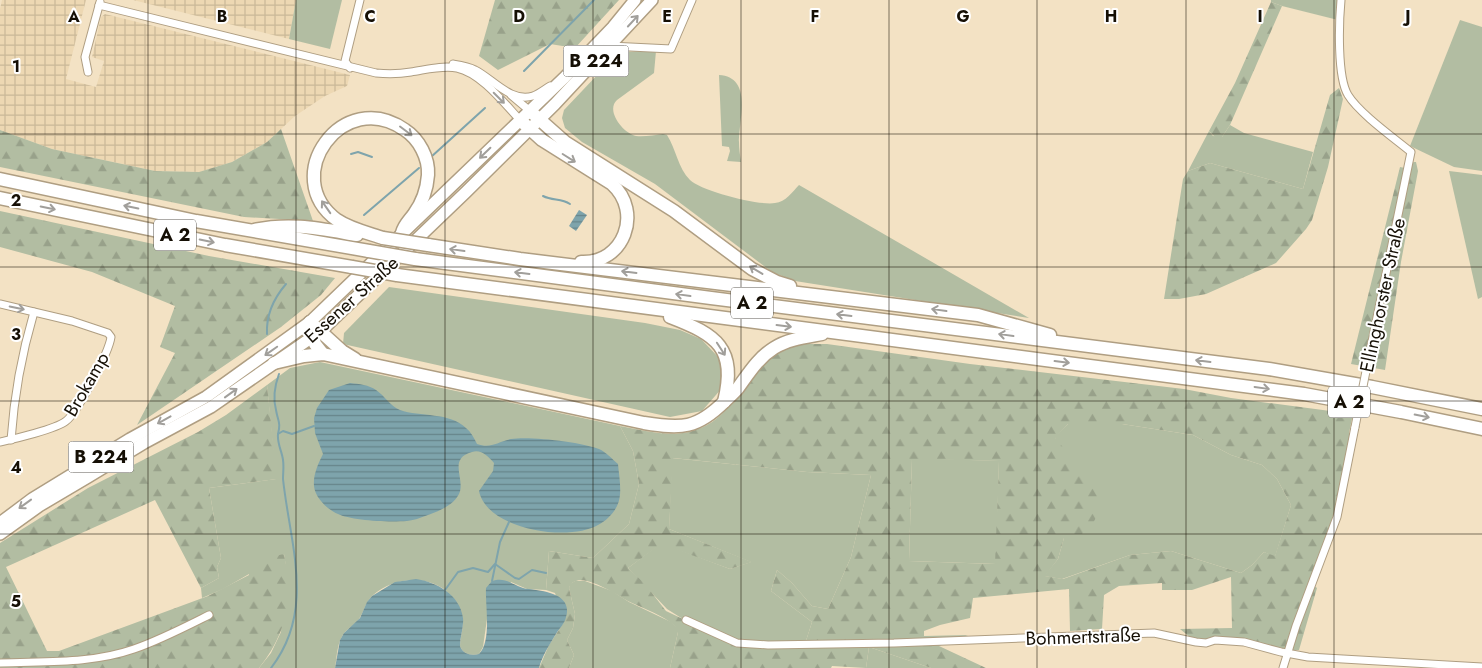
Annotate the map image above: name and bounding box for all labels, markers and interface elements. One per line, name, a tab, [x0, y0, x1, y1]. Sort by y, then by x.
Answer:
text: A	[67, 5, 80, 28]
text: B	[217, 5, 227, 28]
text: C	[364, 5, 376, 28]
text: D	[513, 5, 525, 28]
text: E	[662, 5, 672, 28]
text: F	[811, 5, 819, 28]
text: G	[956, 5, 970, 28]
text: H	[1105, 5, 1117, 28]
text: I	[1257, 5, 1263, 28]
text: J	[1402, 5, 1411, 28]
one-way arrow	[627, 15, 639, 28]
road number: B 224	[564, 46, 628, 76]
text: 1	[12, 55, 20, 78]
one-way arrow	[493, 92, 505, 104]
one-way arrow	[399, 125, 412, 136]
one-way arrow	[479, 147, 491, 159]
one-way arrow	[561, 153, 575, 163]
text: 2	[11, 189, 21, 212]
one-way arrow	[321, 200, 331, 214]
one-way arrow	[123, 202, 139, 211]
one-way arrow	[39, 204, 55, 213]
street label: Ellinghorster Straße	[1353, 215, 1412, 375]
road number: A 2	[154, 220, 196, 250]
one-way arrow	[198, 237, 214, 246]
one-way arrow	[449, 245, 465, 255]
street label: Essener Straße	[298, 249, 405, 349]
one-way arrow	[749, 264, 763, 274]
one-way arrow	[621, 267, 637, 277]
one-way arrow	[514, 268, 530, 278]
road number: A 2	[731, 288, 773, 318]
one-way arrow	[675, 290, 691, 300]
one-way arrow	[9, 304, 25, 313]
one-way arrow	[932, 305, 948, 315]
one-way arrow	[837, 310, 853, 320]
one-way arrow	[776, 321, 792, 331]
text: 3	[11, 323, 21, 346]
one-way arrow	[998, 330, 1014, 340]
one-way arrow	[716, 341, 726, 355]
one-way arrow	[264, 346, 278, 356]
street label: Brokamp	[57, 347, 116, 421]
one-way arrow	[1195, 356, 1211, 366]
one-way arrow	[1054, 357, 1070, 367]
one-way arrow	[1254, 383, 1270, 393]
road number: A 2	[1328, 387, 1370, 418]
one-way arrow	[224, 388, 238, 398]
one-way arrow	[1414, 412, 1430, 421]
one-way arrow	[157, 416, 171, 426]
road number: B 224	[68, 442, 134, 472]
text: 4	[10, 456, 22, 479]
one-way arrow	[19, 499, 32, 510]
text: 5	[11, 590, 21, 613]
street label: Bohmertstraße	[1025, 621, 1141, 652]

